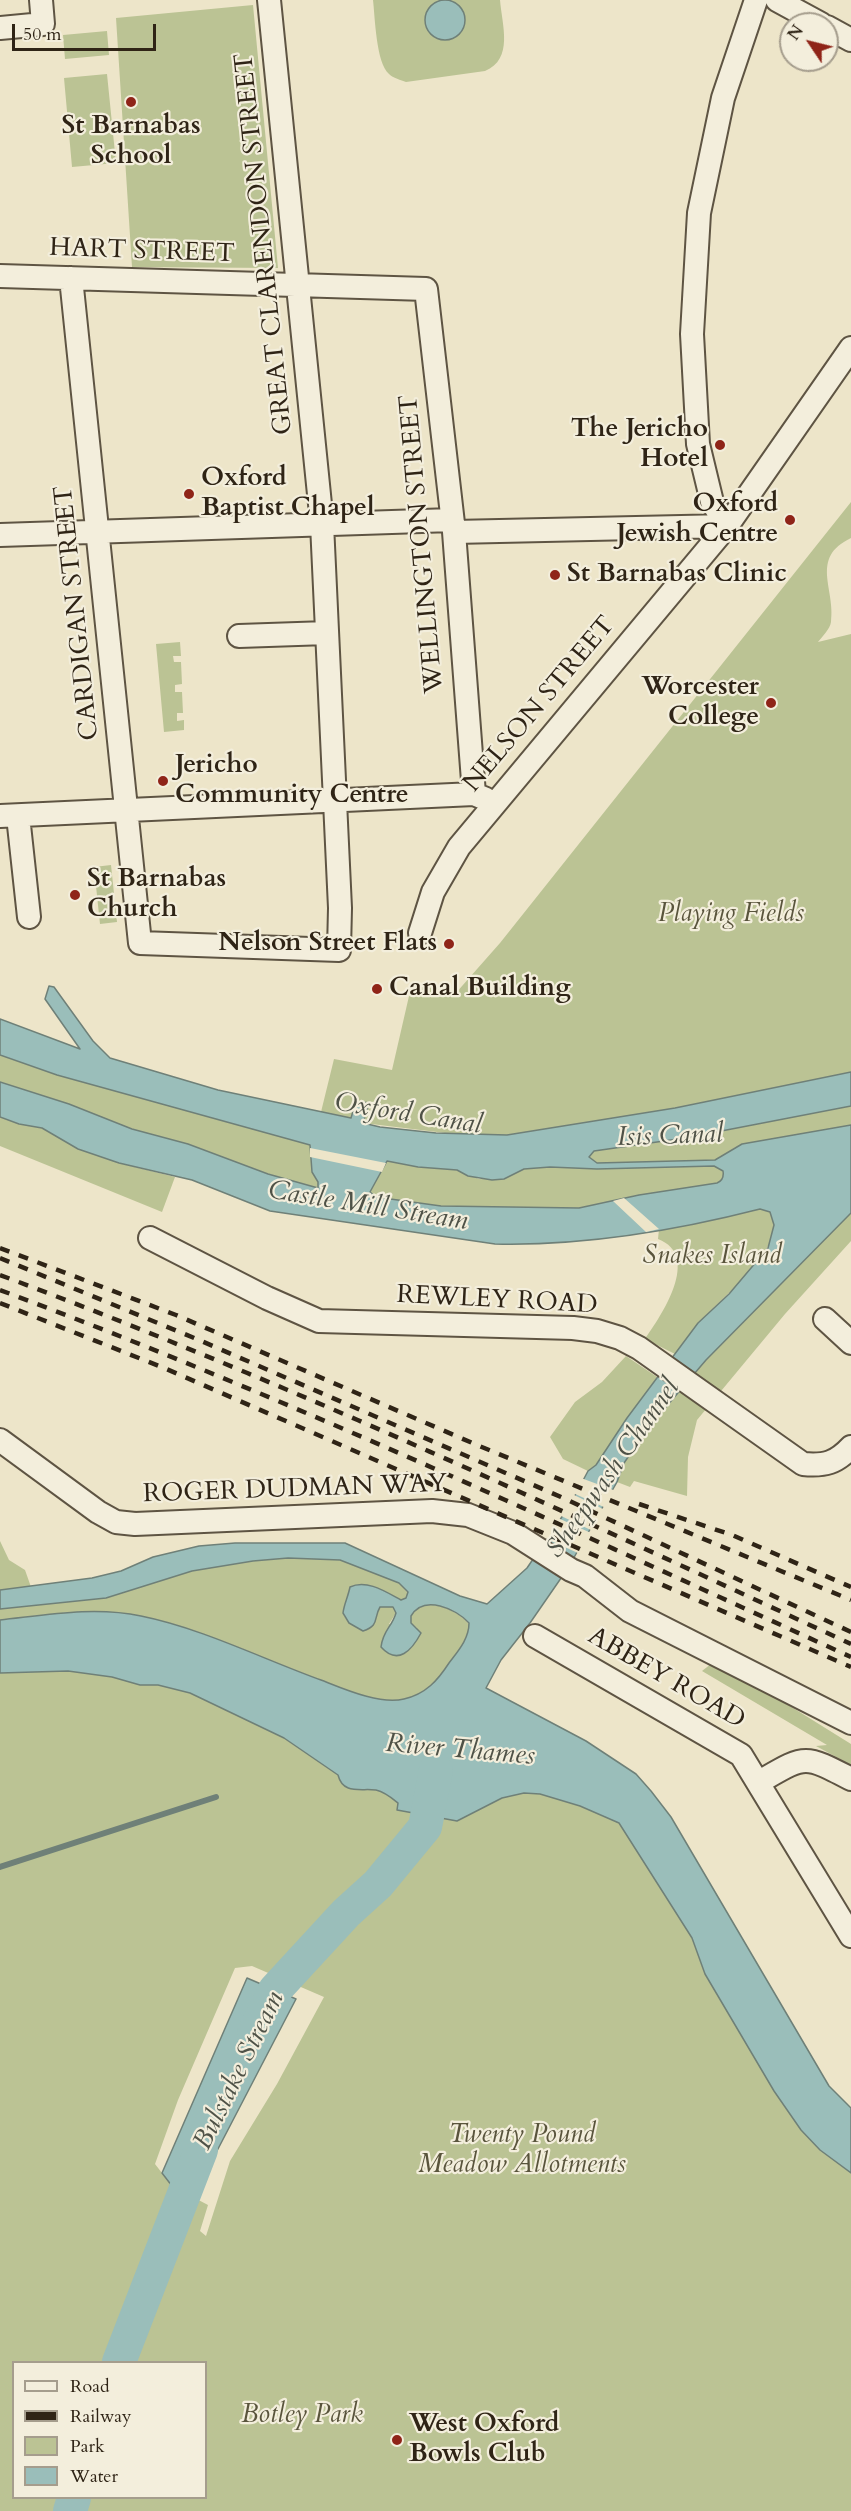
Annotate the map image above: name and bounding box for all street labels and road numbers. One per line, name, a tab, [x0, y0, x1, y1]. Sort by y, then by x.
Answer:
street label: GREAT CLARENDON STREET	[229, 52, 301, 436]
street label: HART STREET	[49, 233, 235, 271]
street label: WELLINGTON STREET	[394, 393, 452, 695]
street label: CARDIGAN STREET	[49, 484, 107, 742]
street label: NELSON STREET	[457, 611, 623, 799]
street label: REWLEY ROAD	[396, 1280, 598, 1322]
street label: ROGER DUDMAN WAY	[142, 1469, 448, 1511]
street label: ABBEY ROAD	[582, 1621, 750, 1737]

